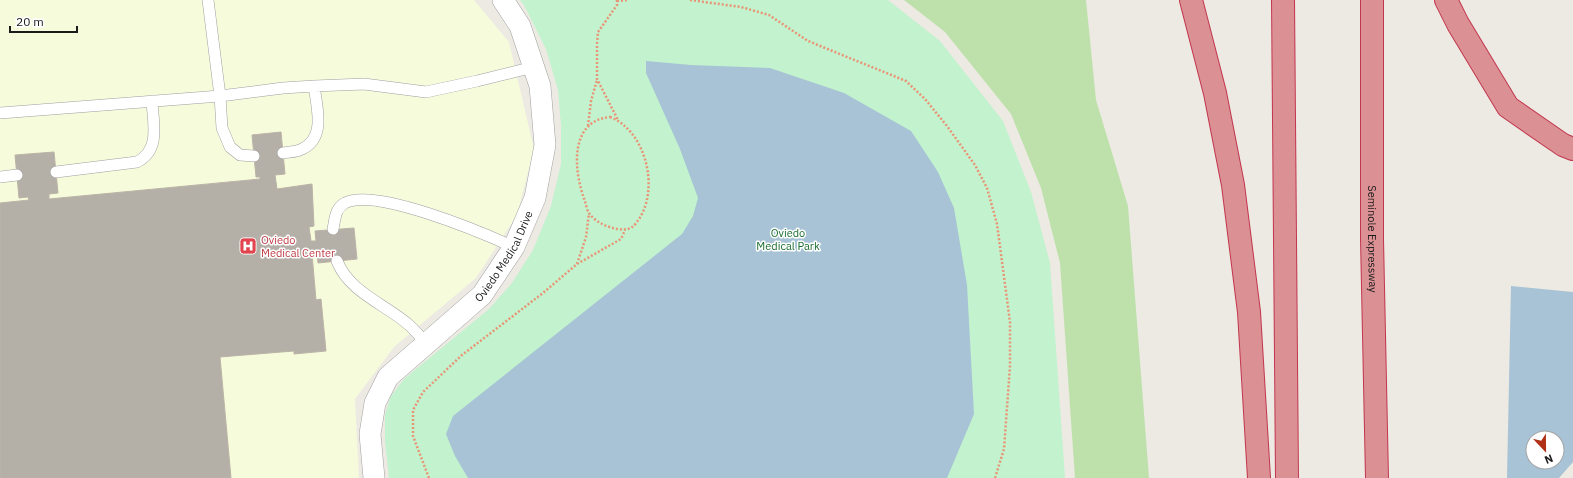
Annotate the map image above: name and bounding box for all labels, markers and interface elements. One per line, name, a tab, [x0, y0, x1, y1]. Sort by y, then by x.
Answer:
scale bar	[10, 8, 77, 34]
text: 20 m	[16, 14, 44, 29]
street label: Seminole Expressway	[1365, 185, 1380, 293]
street label: Oviedo Medical Drive	[472, 209, 536, 305]
park label: Oviedo Medical Park	[756, 226, 820, 253]
place label: Oviedo Medical Center	[261, 233, 335, 260]
hospital icon: Oviedo Medical Center	[238, 236, 258, 256]
north arrow	[1525, 430, 1565, 470]
text: N	[1542, 451, 1555, 467]

